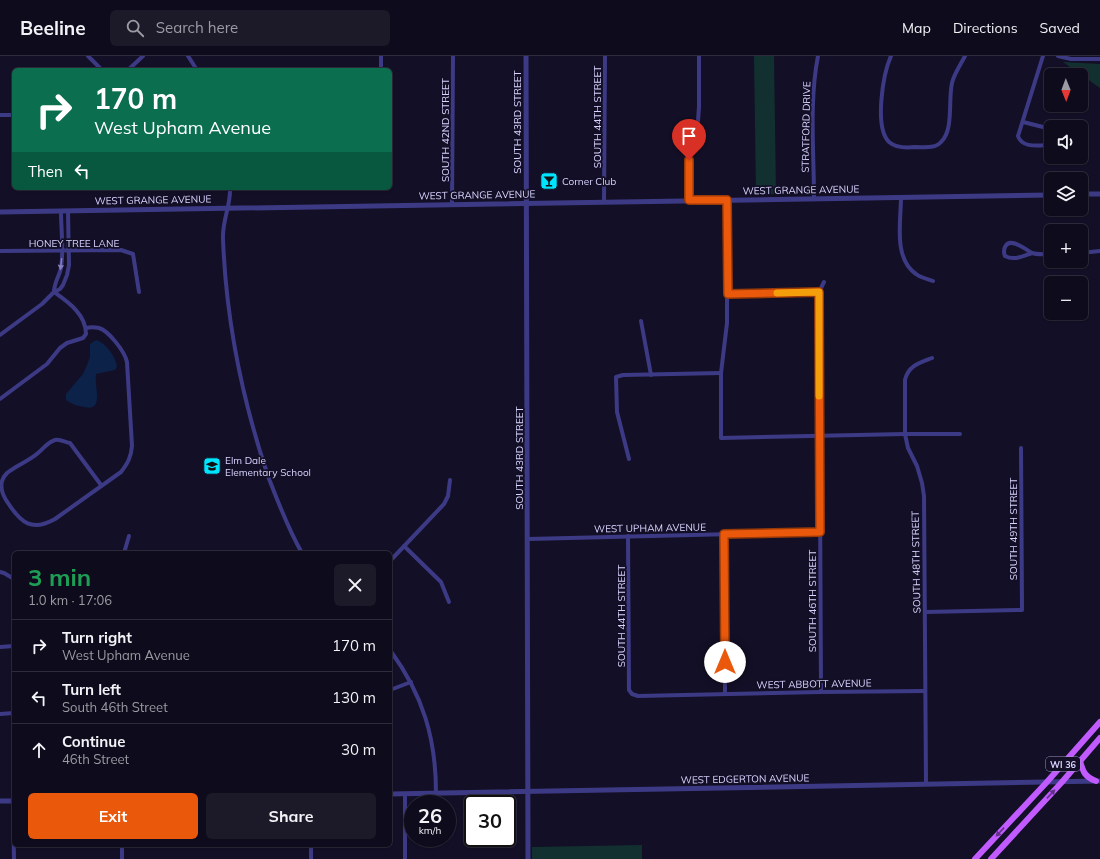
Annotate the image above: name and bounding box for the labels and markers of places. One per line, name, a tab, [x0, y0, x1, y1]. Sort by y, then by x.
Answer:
pin	[672, 119, 706, 160]
bar icon: Corner Club	[539, 171, 559, 191]
place label: Corner Club	[562, 175, 616, 188]
place label: Elm Dale Elementary School	[225, 454, 311, 479]
school or university icon: Elm Dale Elementary School	[202, 456, 222, 476]

